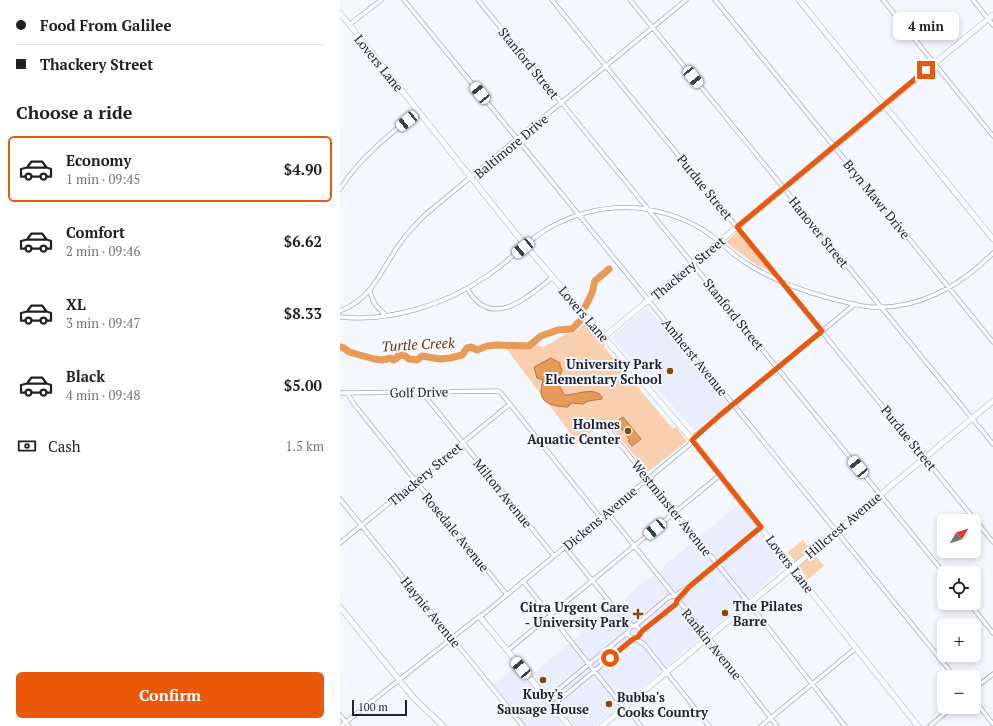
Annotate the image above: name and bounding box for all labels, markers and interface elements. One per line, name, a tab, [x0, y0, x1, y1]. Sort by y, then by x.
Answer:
callout: 4 min	[893, 12, 959, 40]
text: Food From Galilee	[40, 15, 171, 35]
text: 4 min	[908, 17, 944, 35]
street label: Stanford Street	[494, 23, 564, 103]
street label: Lovers Lane	[350, 31, 408, 95]
text: Thackery Street	[40, 54, 153, 74]
route end	[917, 61, 935, 79]
car	[681, 64, 705, 90]
car	[468, 80, 492, 106]
text: Choose a ride	[16, 100, 132, 124]
car	[394, 109, 420, 133]
street label: Baltimore Drive	[470, 110, 552, 182]
text: Economy	[66, 150, 131, 170]
icon: car	[18, 151, 54, 187]
street label: Purdue Street	[673, 151, 737, 224]
street label: Bryn Mawr Drive	[839, 156, 915, 242]
text: $4.90	[284, 159, 322, 179]
text: 1 min · 09:45	[66, 170, 140, 188]
street label: Hanover Street	[785, 193, 853, 271]
text: Comfort	[66, 222, 125, 242]
icon: car	[18, 223, 54, 259]
text: $6.62	[284, 231, 322, 251]
street label: Thackery Street	[647, 232, 729, 304]
car	[510, 236, 536, 260]
text: 2 min · 09:46	[66, 242, 140, 260]
street label: Stanford Street	[699, 274, 769, 354]
street label: Lovers Lane	[555, 282, 613, 346]
text: XL	[66, 294, 86, 314]
icon: car	[18, 295, 54, 331]
text: $8.33	[284, 303, 322, 323]
text: 3 min · 09:47	[66, 314, 140, 332]
street label: Amherst Avenue	[658, 314, 732, 400]
water label: Turtle Creek	[381, 333, 455, 355]
place label: University Park Elementary School	[545, 355, 662, 388]
text: Black	[66, 366, 105, 386]
marker: University Park Elementary School	[665, 366, 675, 376]
icon: car	[18, 367, 54, 403]
text: $5.00	[284, 375, 322, 395]
street label: Golf Drive	[390, 382, 448, 402]
text: 4 min · 09:48	[66, 386, 140, 404]
street label: Purdue Street	[877, 402, 941, 475]
place label: Holmes Aquatic Center	[527, 415, 620, 448]
marker: Holmes Aquatic Center	[623, 426, 633, 436]
icon: cash	[16, 435, 38, 457]
text: Cash	[48, 436, 81, 456]
text: 1.5 km	[285, 437, 324, 455]
street label: Thackery Street	[384, 438, 466, 510]
car	[846, 454, 870, 480]
street label: Milton Avenue	[469, 455, 537, 531]
street label: Westminster Avenue	[628, 456, 716, 560]
street label: Dickens Avenue	[559, 482, 641, 554]
street label: Hillcrest Avenue	[801, 488, 885, 562]
street label: Rosedale Avenue	[418, 489, 494, 575]
north arrow	[937, 514, 981, 558]
map controls	[937, 514, 981, 714]
car	[642, 517, 668, 541]
street label: Lovers Lane	[762, 531, 818, 597]
button: locate	[937, 566, 981, 610]
street label: Haynie Avenue	[397, 573, 465, 651]
place label: The Pilates Barre	[733, 597, 803, 630]
place label: Citra Urgent Care - University Park	[520, 598, 629, 631]
street label: Rankin Avenue	[678, 605, 746, 683]
marker: Citra Urgent Care - University Park	[632, 608, 644, 620]
marker: The Pilates Barre	[720, 608, 730, 618]
button: +	[937, 618, 981, 662]
route start	[601, 649, 619, 667]
car	[509, 655, 533, 681]
button: −	[937, 670, 981, 714]
button: Confirm	[16, 672, 324, 718]
marker: Kuby's Sausage House	[538, 675, 548, 685]
place label: Kuby's Sausage House	[497, 685, 589, 718]
place label: Bubba's Cooks Country	[617, 688, 709, 721]
scale bar	[352, 698, 407, 717]
marker: Bubba's Cooks Country	[604, 699, 614, 709]
text: 100 m	[358, 700, 388, 714]

